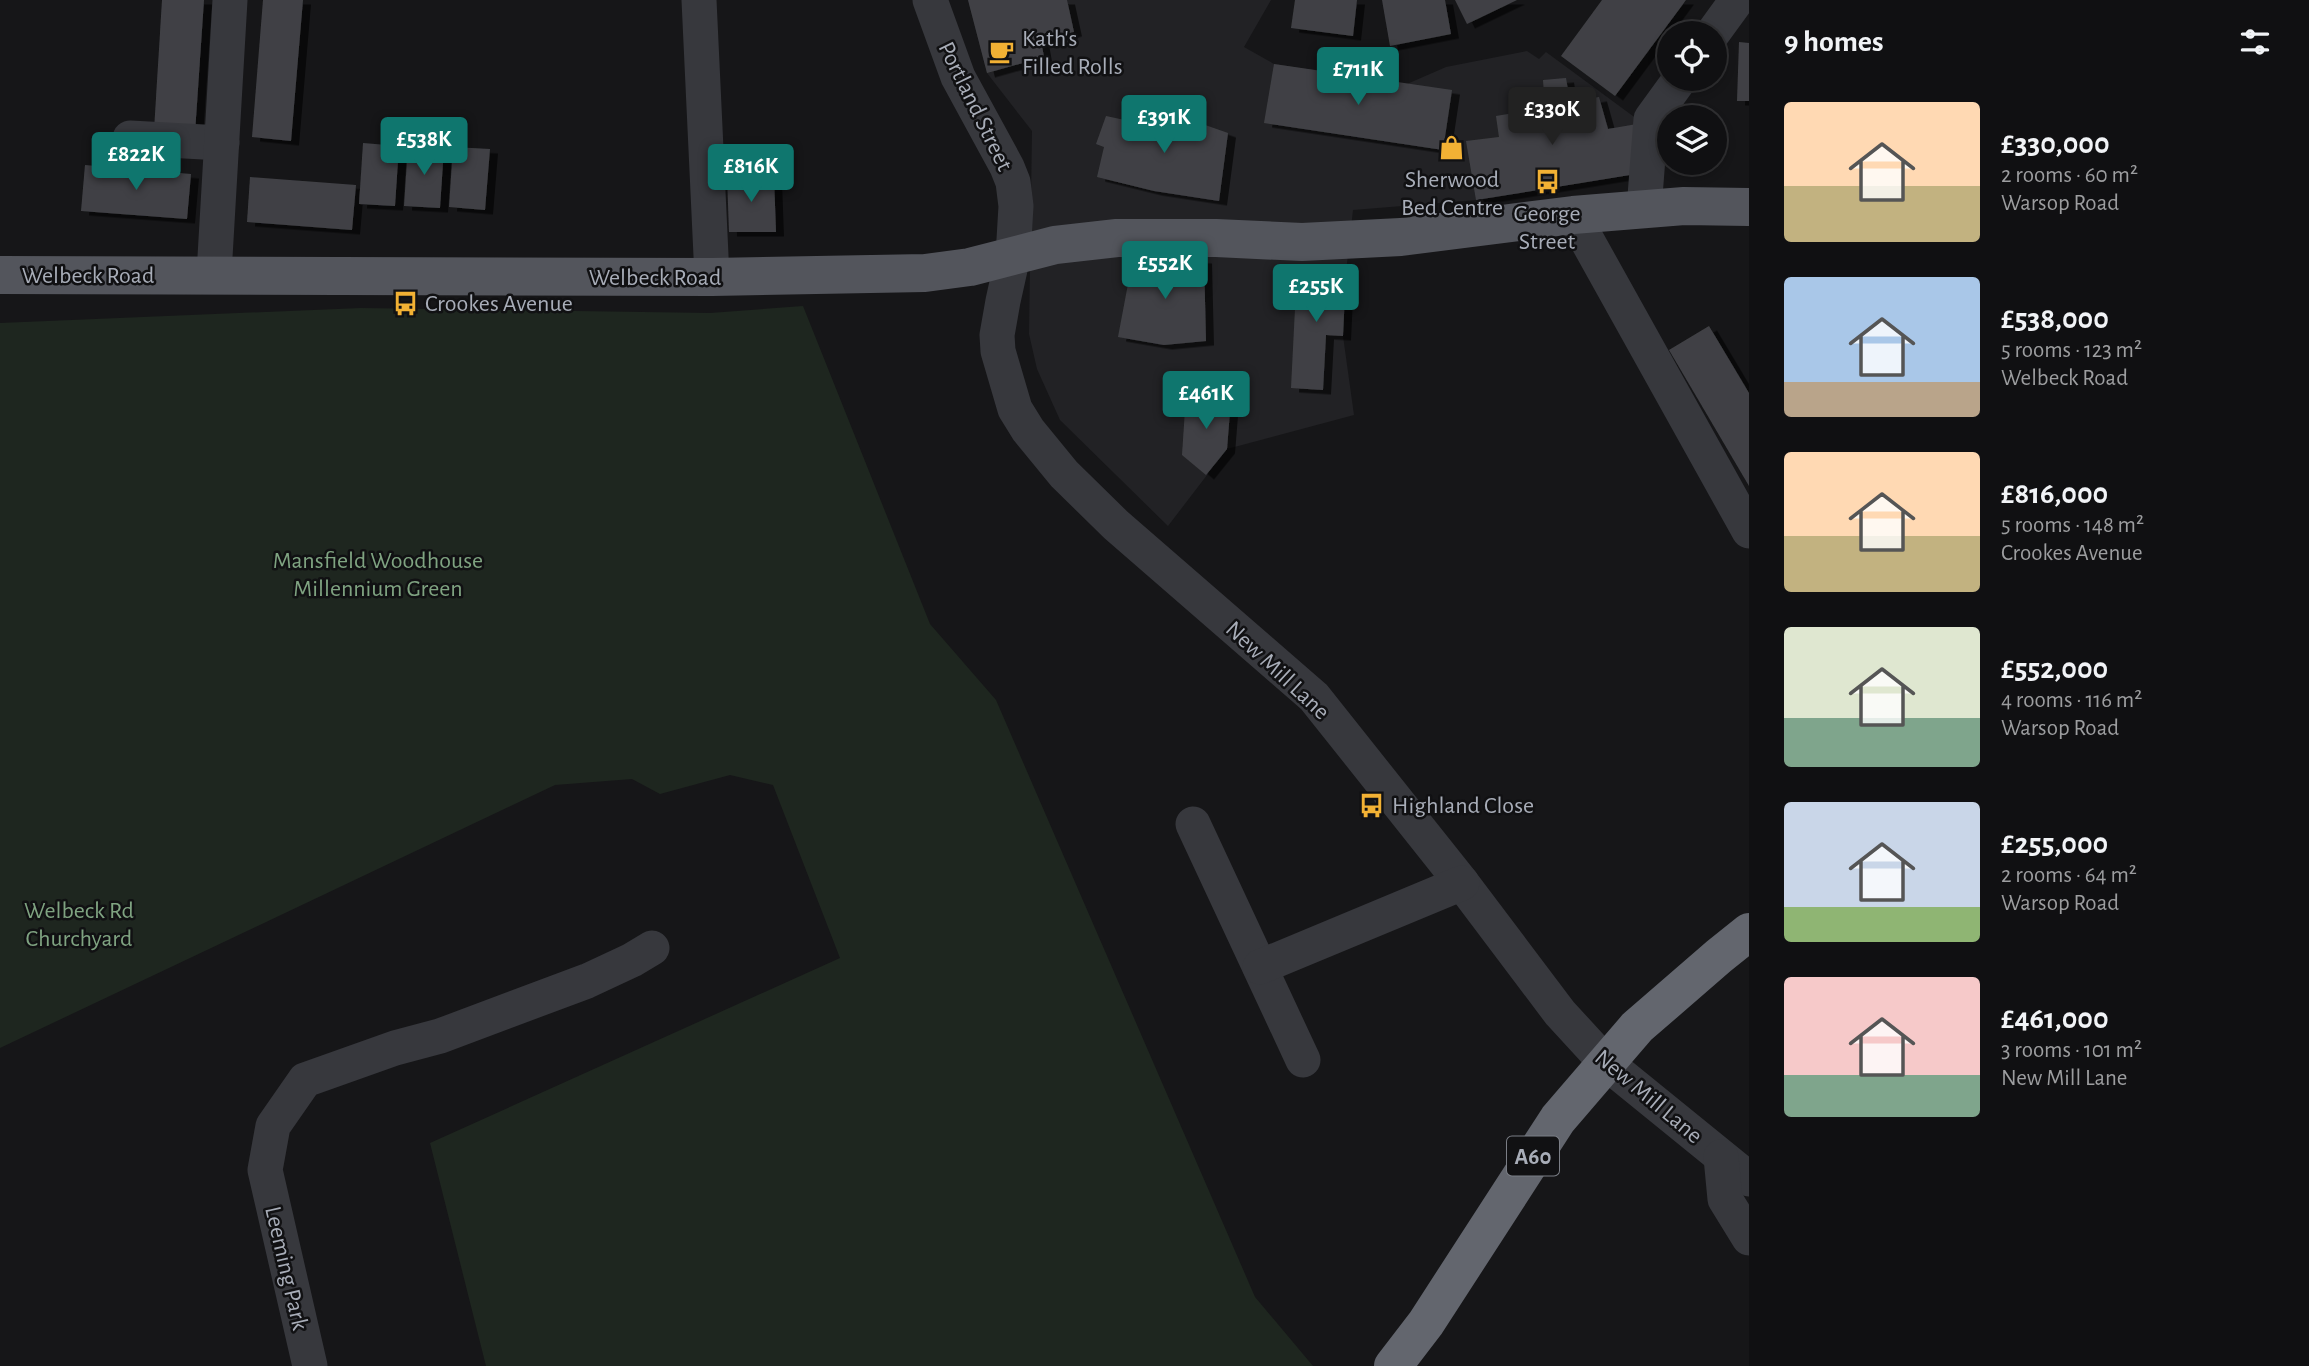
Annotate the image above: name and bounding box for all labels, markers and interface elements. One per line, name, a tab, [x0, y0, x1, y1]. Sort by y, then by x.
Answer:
map controls	[1657, 21, 1727, 175]
button: locate	[1657, 21, 1727, 91]
icon: filters	[2236, 23, 2274, 61]
place label: Kath's Filled Rolls	[1022, 27, 1123, 79]
text: 9 homes	[1784, 27, 1884, 57]
street label: Portland Street	[934, 38, 1017, 175]
cafe icon: Kath's Filled Rolls	[988, 38, 1016, 66]
pin: £711K	[1309, 48, 1407, 107]
text: £711K	[1333, 58, 1383, 81]
pin: £330K	[1503, 88, 1601, 147]
pin: £391K	[1115, 96, 1213, 155]
text: £330K	[1524, 98, 1580, 121]
button: layers	[1657, 105, 1727, 175]
text: £391K	[1138, 106, 1191, 129]
pin: £538K	[375, 118, 473, 177]
text: £538K	[397, 128, 451, 151]
text: £330,000	[2001, 129, 2110, 159]
icon: home	[1840, 130, 1924, 214]
pin: £822K	[87, 132, 185, 192]
shop icon: Sherwood Bed Centre	[1438, 134, 1466, 162]
text: £822K	[108, 143, 164, 166]
pin: £816K	[702, 144, 800, 204]
text: £816K	[724, 155, 778, 178]
text: 2 rooms · 60 m²	[2001, 164, 2138, 187]
place label: Sherwood Bed Centre	[1401, 168, 1503, 220]
bus stop icon: George Street	[1533, 168, 1561, 196]
text: Warsop Road	[2001, 192, 2119, 215]
place label: George Street	[1513, 202, 1581, 254]
pin: £552K	[1116, 242, 1214, 301]
text: £552K	[1138, 252, 1192, 275]
street label: Welbeck Road	[22, 264, 154, 288]
pin: £255K	[1267, 264, 1365, 324]
street label: Welbeck Road	[589, 266, 721, 290]
text: £255K	[1289, 275, 1343, 298]
bus stop icon: Crookes Avenue	[391, 289, 419, 317]
place label: Crookes Avenue	[425, 292, 573, 316]
text: £538,000	[2001, 304, 2109, 334]
icon: home	[1840, 305, 1924, 389]
text: 5 rooms · 123 m²	[2001, 339, 2142, 362]
text: Welbeck Road	[2001, 367, 2128, 390]
pin: £461K	[1157, 372, 1255, 431]
text: £461K	[1179, 382, 1233, 405]
text: £816,000	[2001, 479, 2108, 509]
icon: home	[1840, 480, 1924, 564]
text: 5 rooms · 148 m²	[2001, 514, 2144, 537]
text: Crookes Avenue	[2001, 542, 2143, 565]
park label: Mansfield Woodhouse Millennium Green	[273, 549, 483, 601]
street label: New Mill Lane	[1221, 617, 1334, 725]
text: £552,000	[2001, 654, 2108, 684]
icon: home	[1840, 655, 1924, 739]
text: 4 rooms · 116 m²	[2001, 689, 2142, 712]
text: Warsop Road	[2001, 717, 2119, 740]
bus stop icon: Highland Close	[1358, 791, 1386, 819]
place label: Highland Close	[1392, 794, 1534, 818]
text: £255,000	[2001, 829, 2108, 859]
icon: home	[1840, 830, 1924, 914]
text: 2 rooms · 64 m²	[2001, 864, 2137, 887]
text: Warsop Road	[2001, 892, 2119, 915]
park label: Welbeck Rd Churchyard	[24, 899, 134, 951]
text: £461,000	[2001, 1004, 2109, 1034]
icon: home	[1840, 1005, 1924, 1089]
text: 3 rooms · 101 m²	[2001, 1039, 2142, 1062]
street label: New Mill Lane	[1590, 1045, 1707, 1148]
text: New Mill Lane	[2001, 1067, 2127, 1090]
road number: A60	[1507, 1136, 1559, 1176]
street label: Leeming Park	[260, 1204, 312, 1332]

